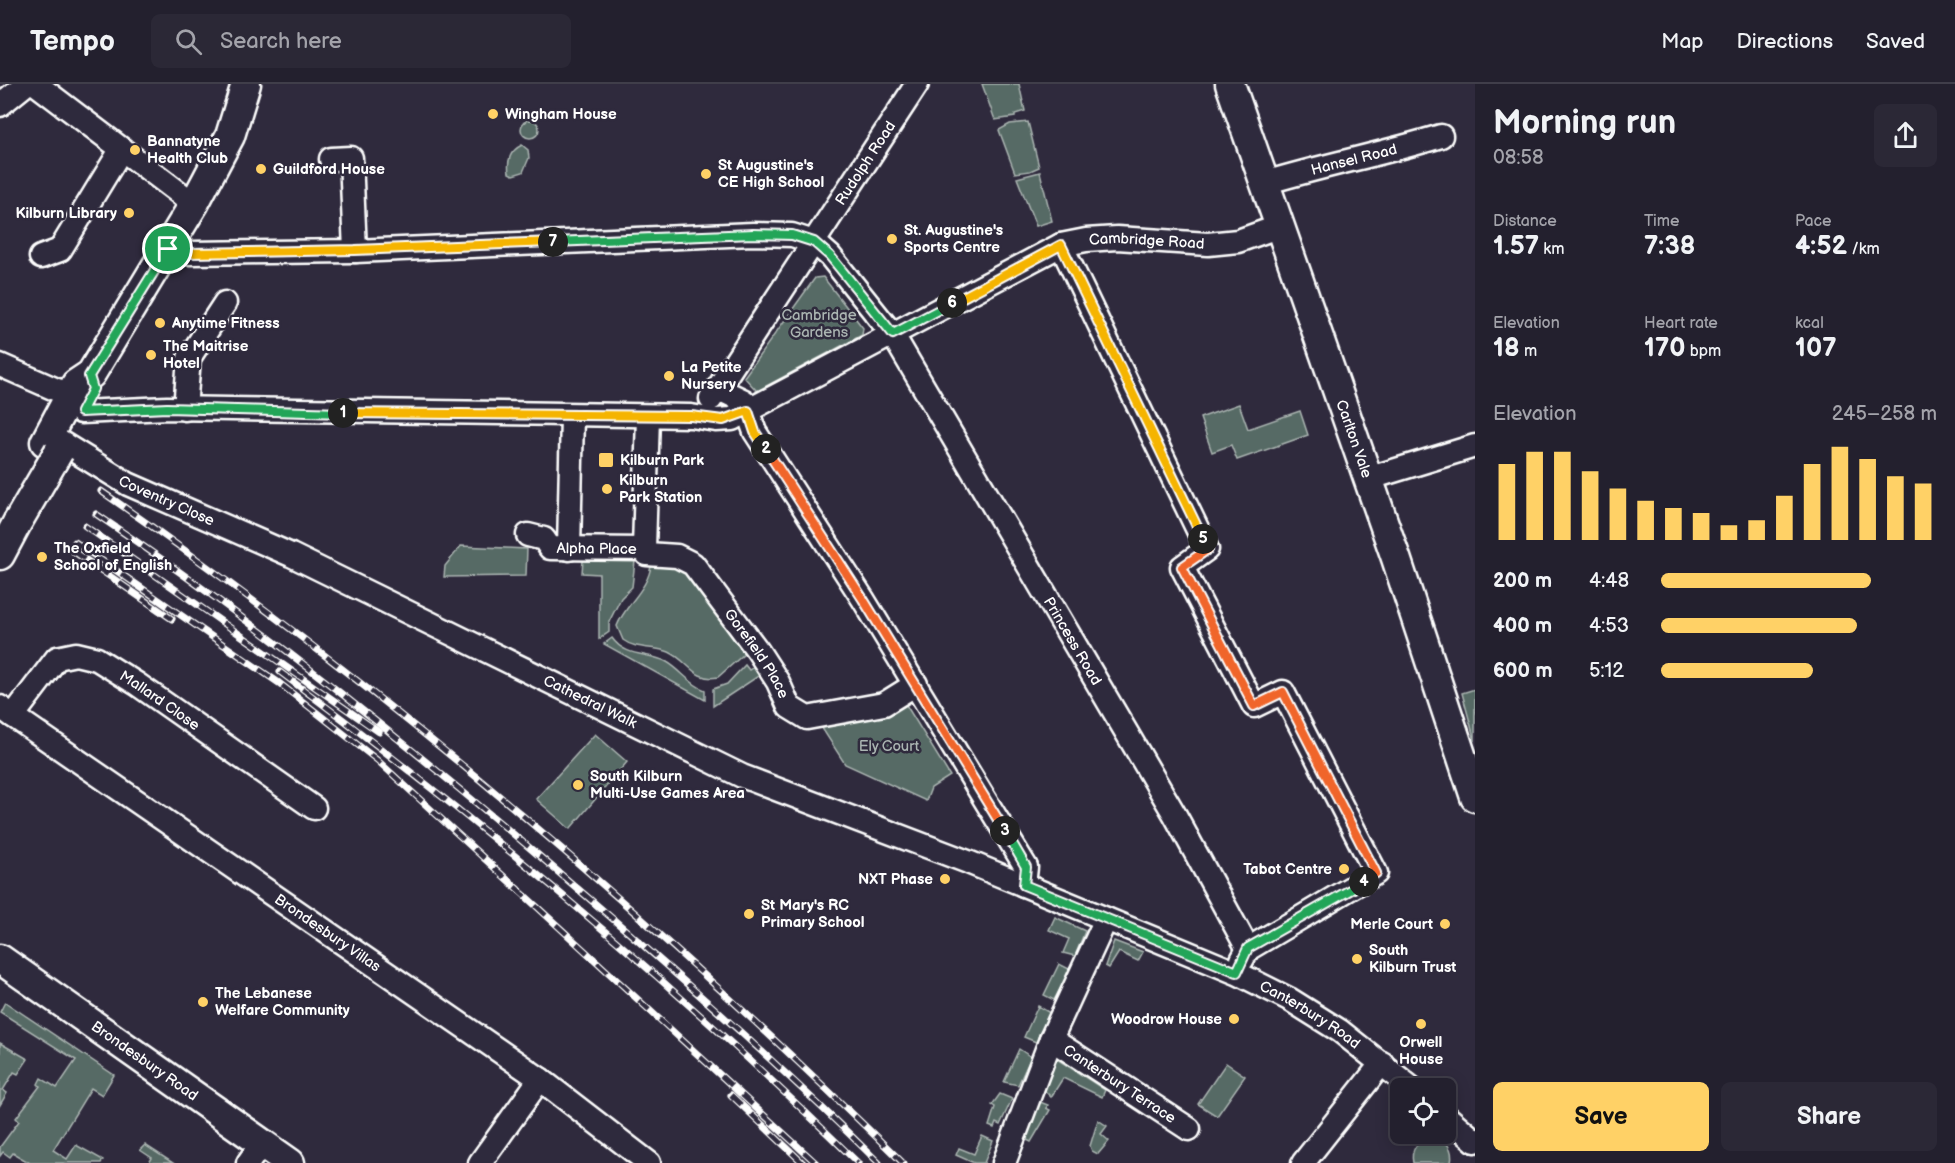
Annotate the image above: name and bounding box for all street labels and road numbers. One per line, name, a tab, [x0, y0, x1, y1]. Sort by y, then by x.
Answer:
street label: Rudolph Road	[831, 117, 900, 209]
street label: Hansel Road	[1309, 139, 1399, 179]
street label: Cambridge Road	[1088, 228, 1205, 253]
street label: Carlton Vale	[1332, 397, 1377, 481]
street label: Coventry Close	[115, 471, 218, 530]
street label: Alpha Place	[557, 539, 637, 558]
street label: Princess Road	[1039, 593, 1106, 688]
street label: Gorefield Place	[720, 605, 793, 701]
street label: Mallard Close	[116, 666, 204, 735]
street label: Cathedral Walk	[540, 671, 641, 733]
street label: Brondesbury Villas	[271, 890, 385, 976]
street label: Canterbury Road	[1257, 976, 1364, 1053]
street label: Brondesbury Road	[88, 1017, 202, 1105]
street label: Canterbury Terrace	[1060, 1040, 1180, 1127]

